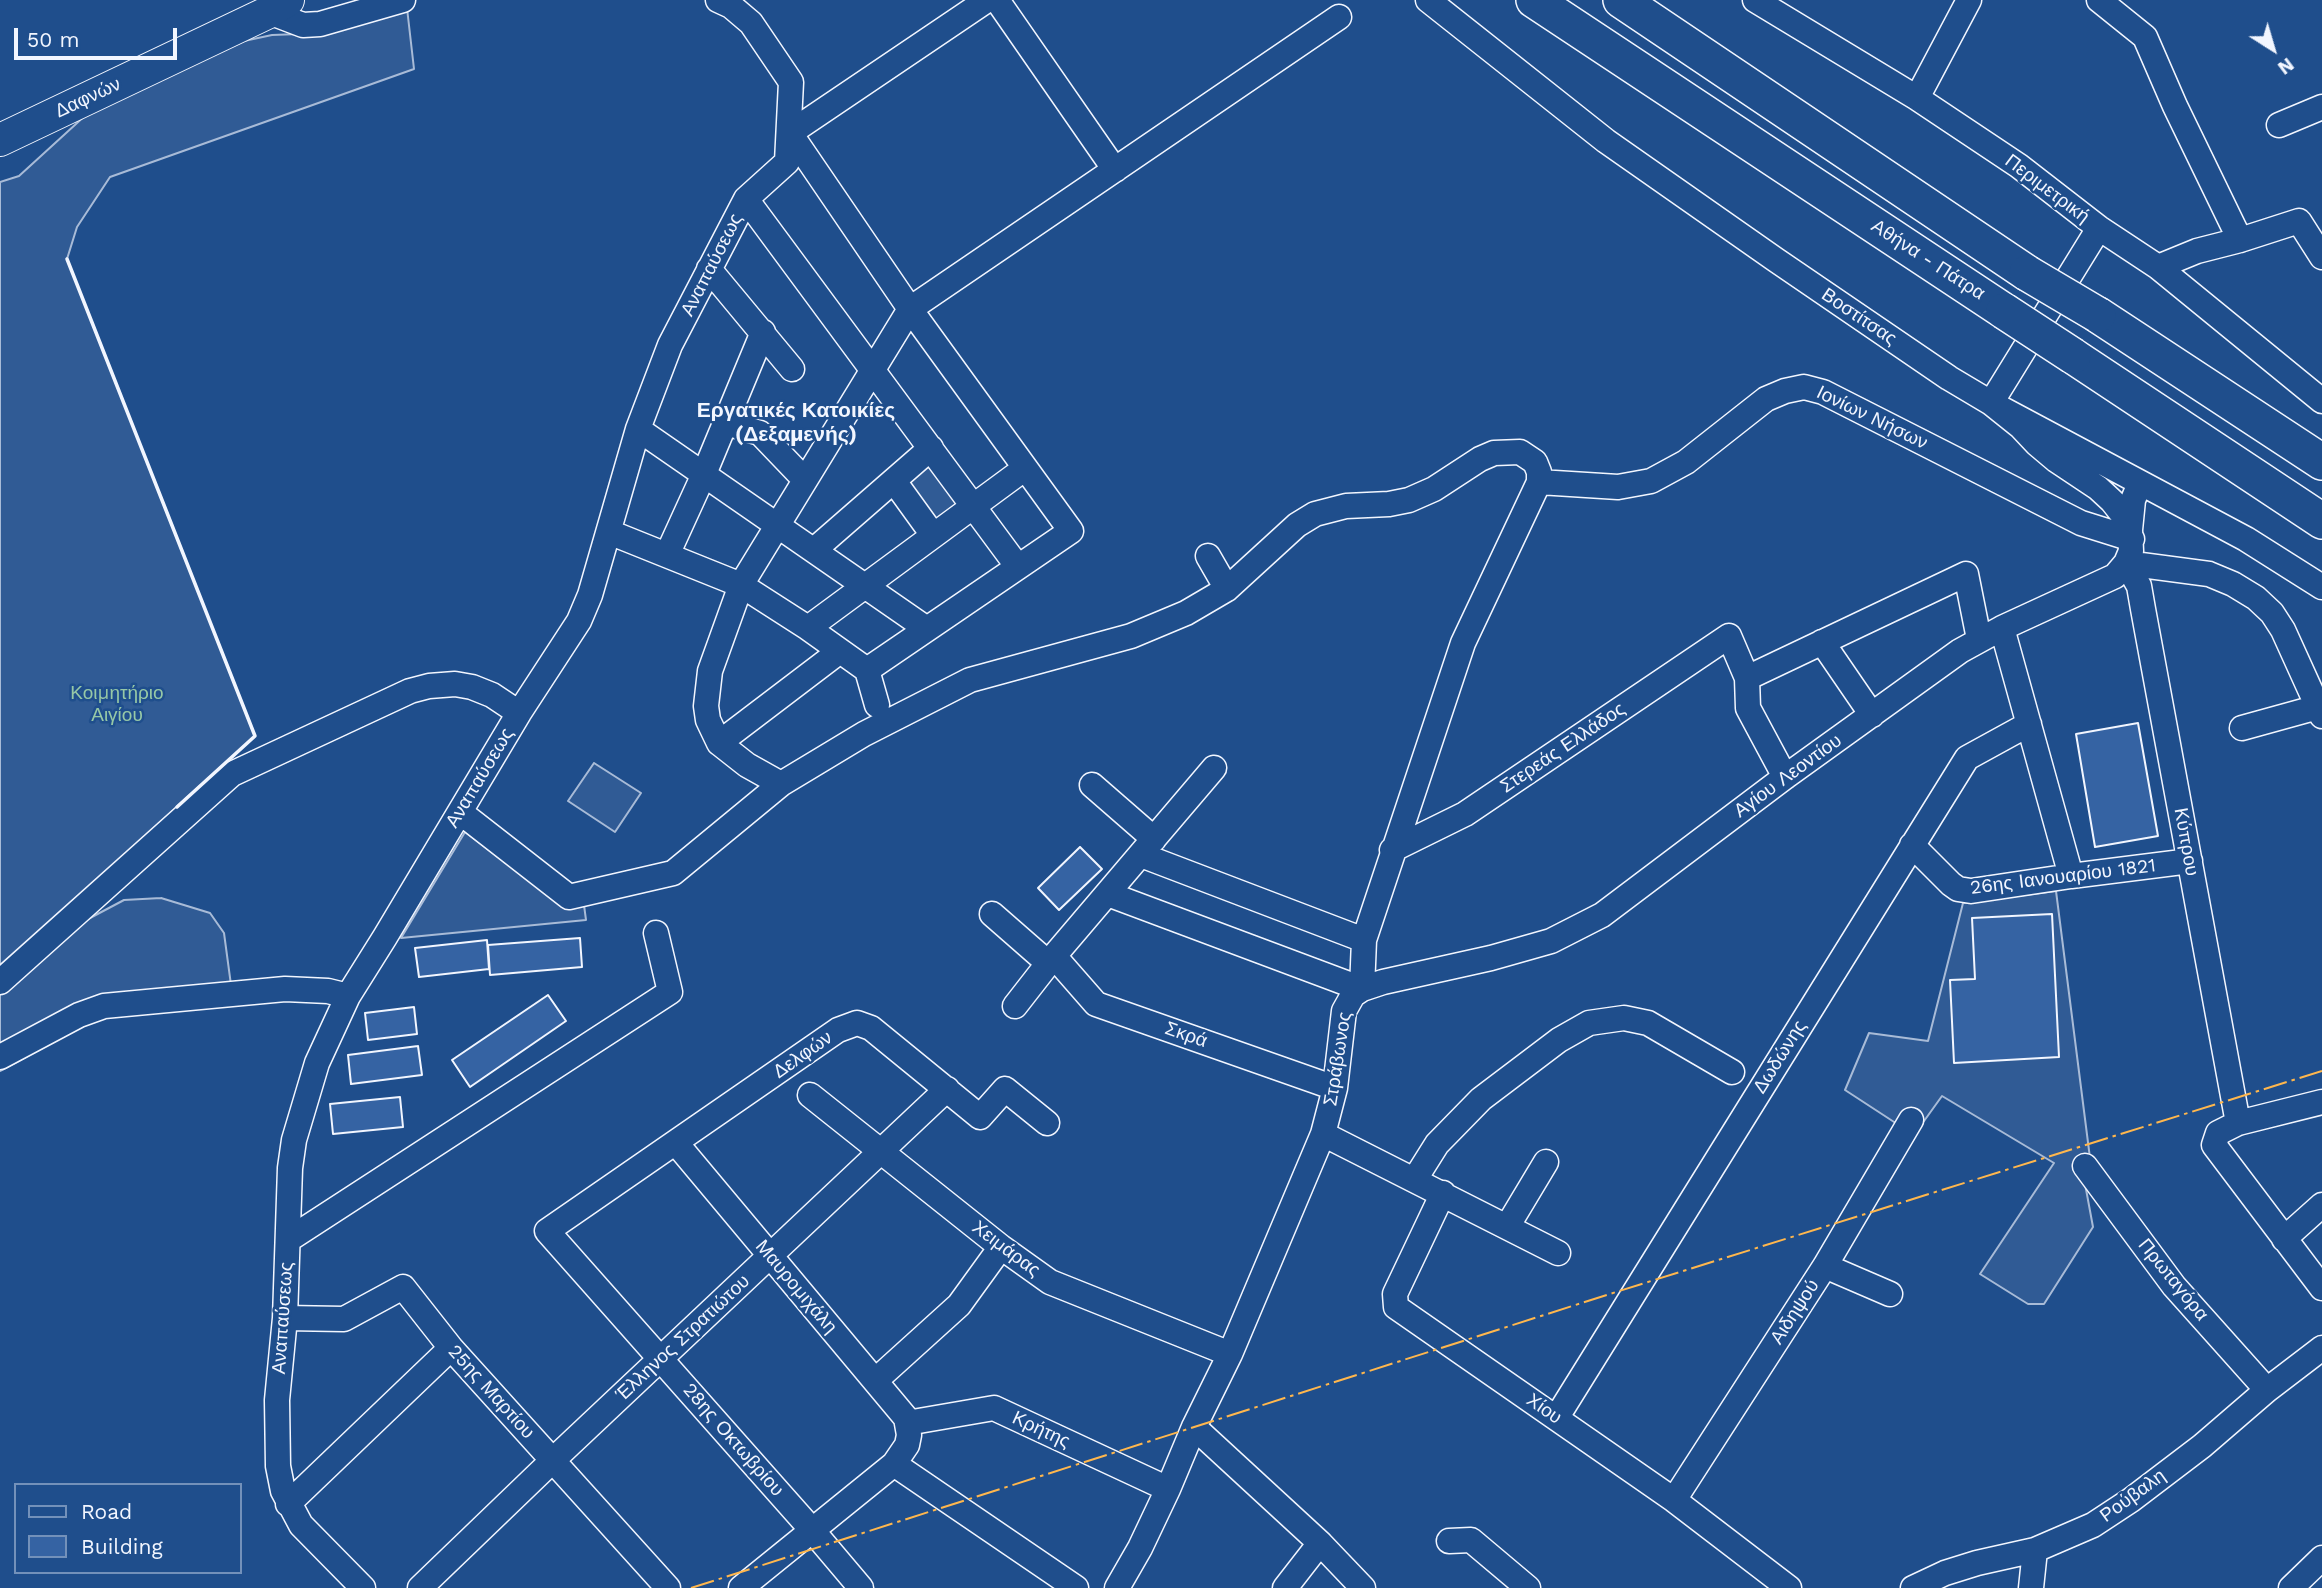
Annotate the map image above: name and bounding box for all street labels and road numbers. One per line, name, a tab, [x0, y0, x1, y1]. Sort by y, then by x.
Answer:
street label: Δαφνών	[52, 73, 124, 123]
street label: Περιμετρική	[2000, 150, 2094, 228]
street label: Αναπαύσεως	[676, 210, 748, 320]
street label: Αθήνα - Πάτρα	[1867, 215, 1989, 305]
street label: Βοστίτσας	[1817, 284, 1901, 350]
street label: Ιονίων Νήσων	[1813, 381, 1931, 455]
street label: Στερεάς Ελλάδος	[1496, 698, 1630, 798]
street label: Αναπαύσεως	[441, 724, 519, 832]
street label: Αγίου Λεοντίου	[1730, 729, 1846, 823]
street label: Κύπρου	[2169, 806, 2203, 878]
street label: 26ης Ιανουαρίου 1821	[1969, 854, 2157, 900]
street label: Στράβωνος	[1319, 1010, 1357, 1108]
street label: Δωδώνης	[1749, 1016, 1811, 1098]
street label: Σκρά	[1162, 1017, 1210, 1053]
street label: Δελφών	[769, 1026, 837, 1084]
street label: Χειμάρας	[968, 1216, 1044, 1282]
street label: Πρωταγόρα	[2133, 1234, 2213, 1326]
street label: Μαυρομιχάλη	[750, 1236, 842, 1338]
street label: Αναπαύσεως	[268, 1261, 298, 1375]
street label: Έλληνος Στρατιώτου	[611, 1270, 755, 1406]
street label: Αιδηψού	[1766, 1275, 1824, 1349]
street label: 25ης Μαρτίου	[443, 1340, 539, 1444]
street label: 28ης Οκτωβρίου	[678, 1379, 788, 1501]
street label: Χίου	[1522, 1389, 1566, 1429]
street label: Κρήτης	[1008, 1407, 1074, 1453]
street label: Ρούβαλη	[2096, 1465, 2170, 1527]

